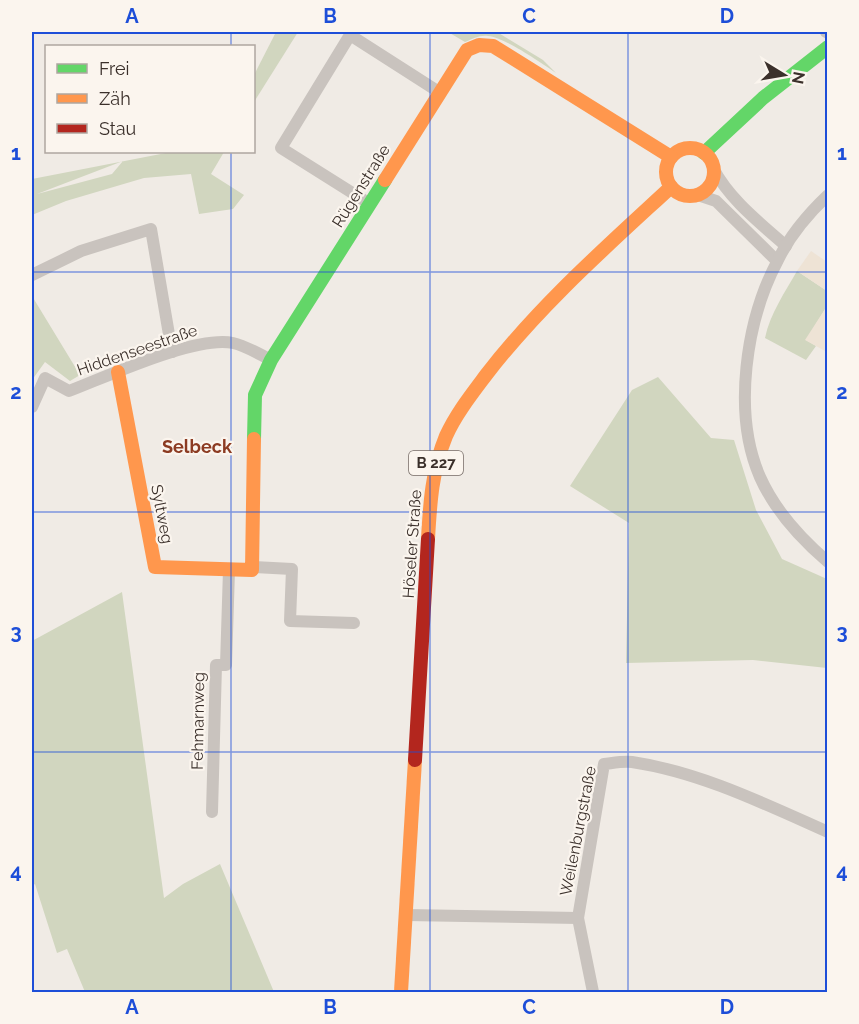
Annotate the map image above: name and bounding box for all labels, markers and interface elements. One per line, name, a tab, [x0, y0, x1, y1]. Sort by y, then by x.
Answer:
text: A	[125, 4, 139, 28]
text: B	[323, 4, 337, 28]
text: C	[522, 4, 536, 28]
text: D	[720, 4, 734, 28]
legend	[45, 45, 255, 153]
north arrow	[754, 45, 814, 105]
text: Frei	[99, 58, 129, 79]
text: N	[788, 70, 809, 86]
text: Zäh	[99, 88, 131, 109]
text: Stau	[99, 118, 136, 139]
text: 1	[11, 141, 21, 165]
street label: Rügenstraße	[328, 141, 394, 231]
text: 1	[837, 141, 847, 165]
street label: Hiddenseestraße	[74, 320, 200, 380]
text: 2	[10, 380, 22, 404]
text: 2	[836, 380, 848, 404]
district label: Selbeck	[162, 436, 233, 457]
road number: B 227	[409, 451, 463, 475]
street label: Syltweg	[147, 483, 177, 545]
street label: Höseler Straße	[399, 489, 425, 599]
text: 3	[10, 620, 22, 644]
text: 3	[836, 620, 848, 644]
street label: Fehmarnweg	[188, 672, 208, 770]
street label: Weilenburgstraße	[556, 764, 600, 898]
text: 4	[10, 859, 22, 883]
text: 4	[836, 859, 848, 883]
text: A	[125, 995, 139, 1019]
text: B	[323, 995, 337, 1019]
text: C	[522, 995, 536, 1019]
text: D	[720, 995, 734, 1019]

